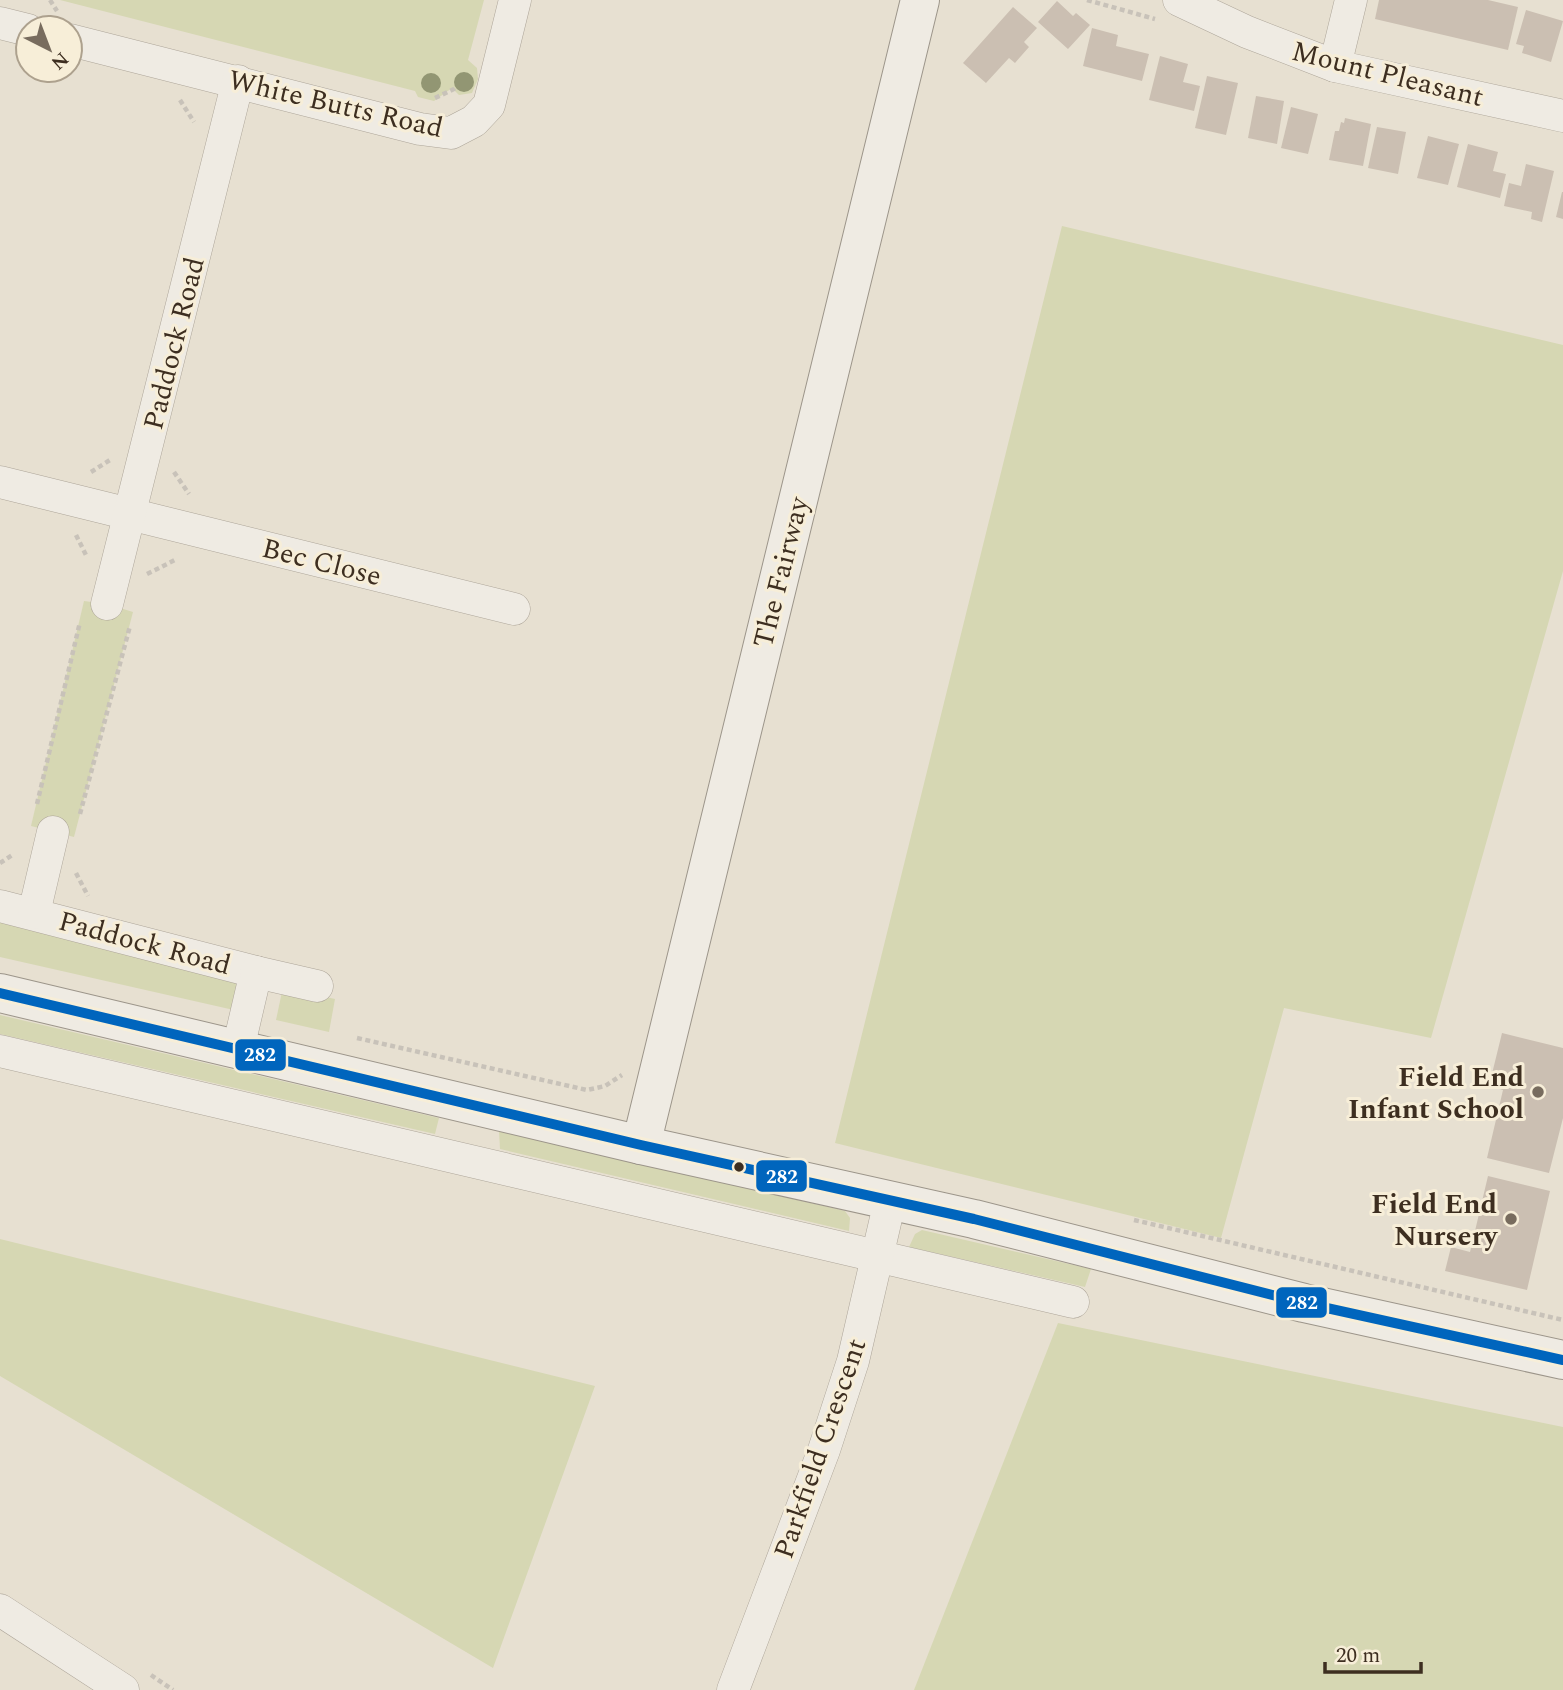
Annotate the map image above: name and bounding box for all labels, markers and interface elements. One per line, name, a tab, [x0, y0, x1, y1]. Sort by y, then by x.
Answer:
north arrow	[14, 14, 84, 84]
street label: Mount Pleasant	[1287, 30, 1488, 119]
text: N	[44, 45, 75, 76]
street label: White Butts Road	[224, 59, 447, 150]
street label: Paddock Road	[132, 252, 217, 434]
street label: The Fairway	[742, 491, 821, 652]
street label: Bec Close	[257, 527, 386, 598]
street label: Paddock Road	[54, 900, 236, 987]
line badge: 282	[234, 1038, 287, 1072]
text: 282	[244, 1041, 276, 1070]
place label: Field End Infant School	[1348, 1056, 1524, 1131]
marker: Field End Infant School	[1530, 1084, 1546, 1100]
line badge: 282	[755, 1159, 808, 1193]
unlabelled marker	[732, 1160, 746, 1174]
text: 282	[766, 1163, 798, 1192]
place label: Field End Nursery	[1371, 1183, 1499, 1258]
marker: Field End Nursery	[1503, 1211, 1519, 1227]
line badge: 282	[1275, 1286, 1328, 1319]
text: 282	[1286, 1289, 1318, 1318]
street label: Parkfield Crescent	[763, 1332, 878, 1564]
scale bar	[1325, 1630, 1421, 1674]
text: 20 m	[1336, 1640, 1380, 1672]

